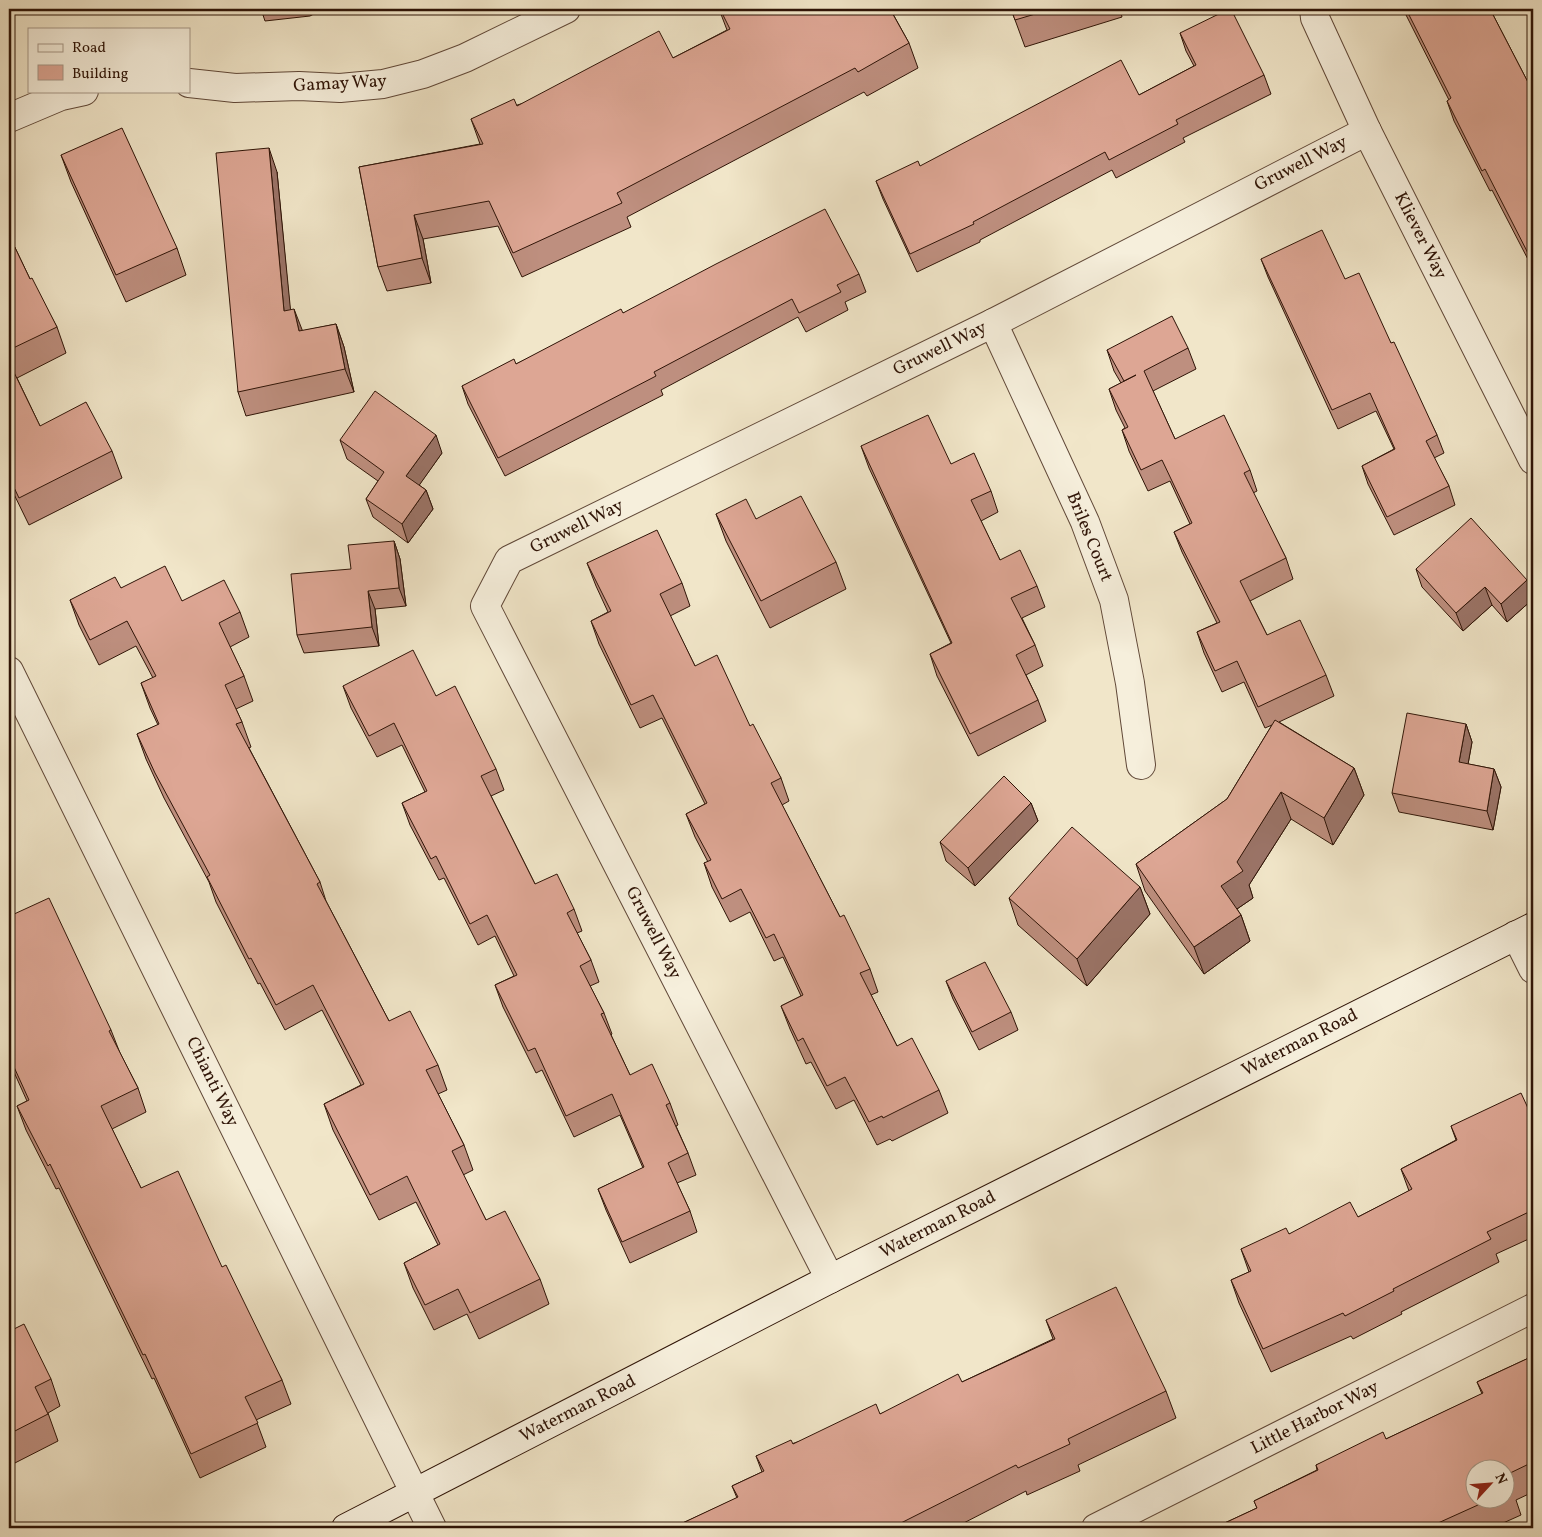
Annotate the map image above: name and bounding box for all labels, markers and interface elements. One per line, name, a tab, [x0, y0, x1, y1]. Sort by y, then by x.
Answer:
legend	[28, 28, 190, 92]
text: Road	[72, 38, 106, 59]
text: Building	[72, 64, 129, 85]
street label: Gamay Way	[293, 69, 388, 99]
street label: Gruwell Way	[1250, 130, 1352, 198]
street label: Kliever Way	[1387, 188, 1453, 284]
street label: Gruwell Way	[889, 315, 991, 382]
street label: Briles Court	[1060, 488, 1118, 586]
street label: Gruwell Way	[526, 493, 628, 560]
street label: Gruwell Way	[619, 882, 687, 984]
street label: Waterman Road	[1237, 1003, 1363, 1083]
street label: Chianti Way	[179, 1033, 245, 1131]
street label: Waterman Road	[875, 1185, 1001, 1265]
street label: Waterman Road	[515, 1369, 641, 1449]
street label: Little Harbor Way	[1247, 1375, 1384, 1461]
north arrow	[1464, 1460, 1514, 1510]
text: N	[1490, 1470, 1511, 1488]

